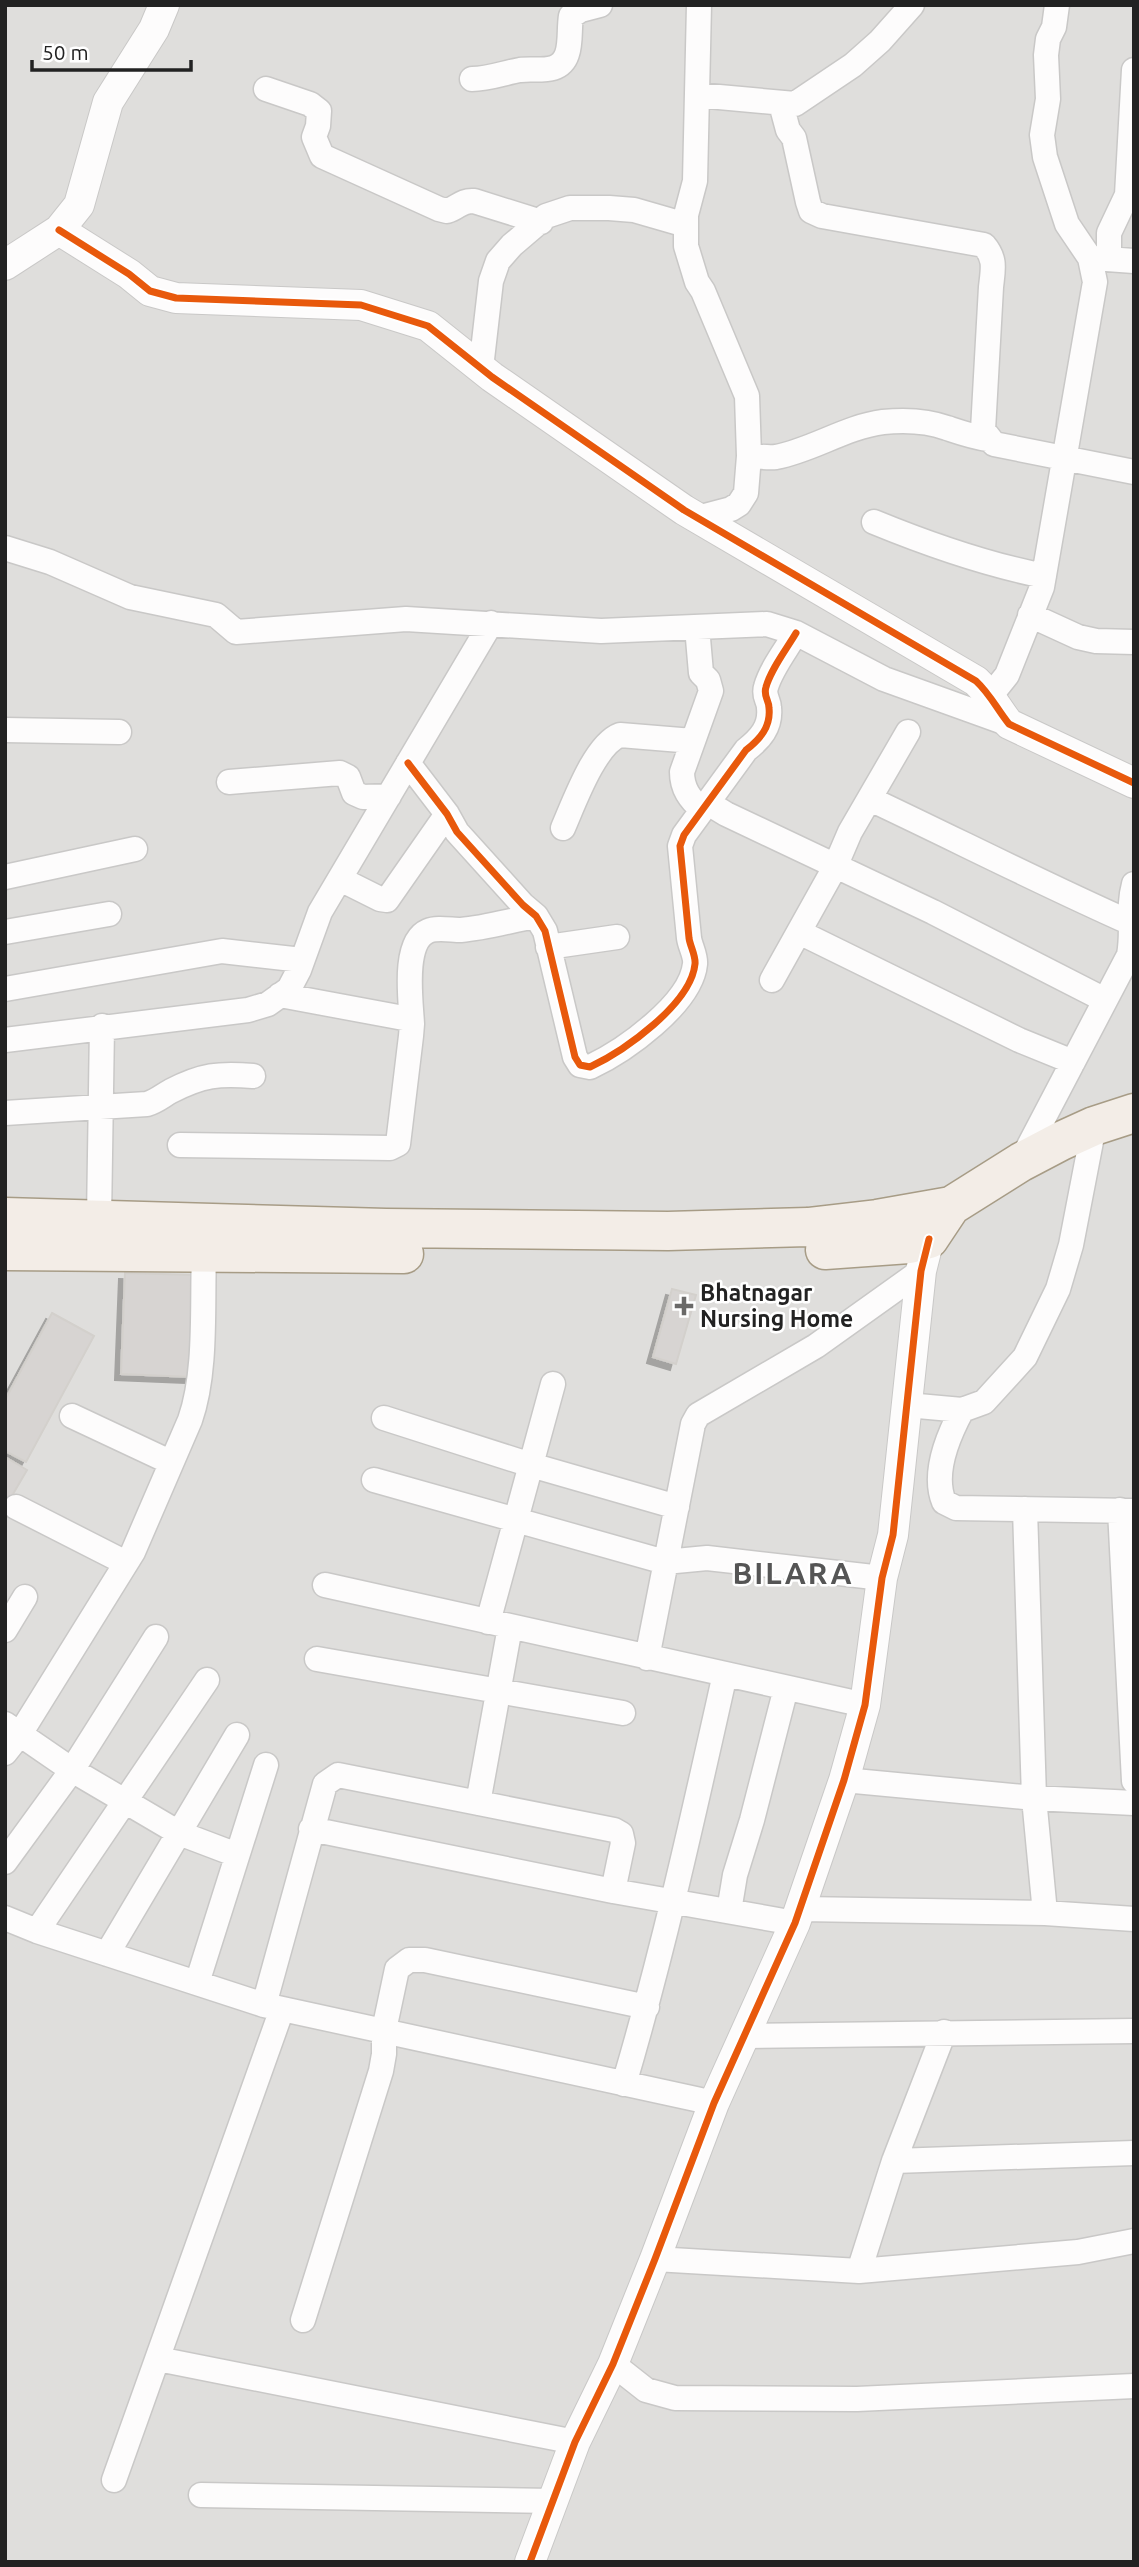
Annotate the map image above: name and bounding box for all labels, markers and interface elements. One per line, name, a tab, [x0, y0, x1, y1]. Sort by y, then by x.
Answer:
scale bar	[32, 28, 191, 72]
text: 50 m	[42, 40, 89, 64]
place label: Bhatnagar Nursing Home	[700, 1280, 853, 1331]
marker: Bhatnagar Nursing Home	[674, 1296, 694, 1316]
district label: BILARA	[732, 1556, 854, 1590]

